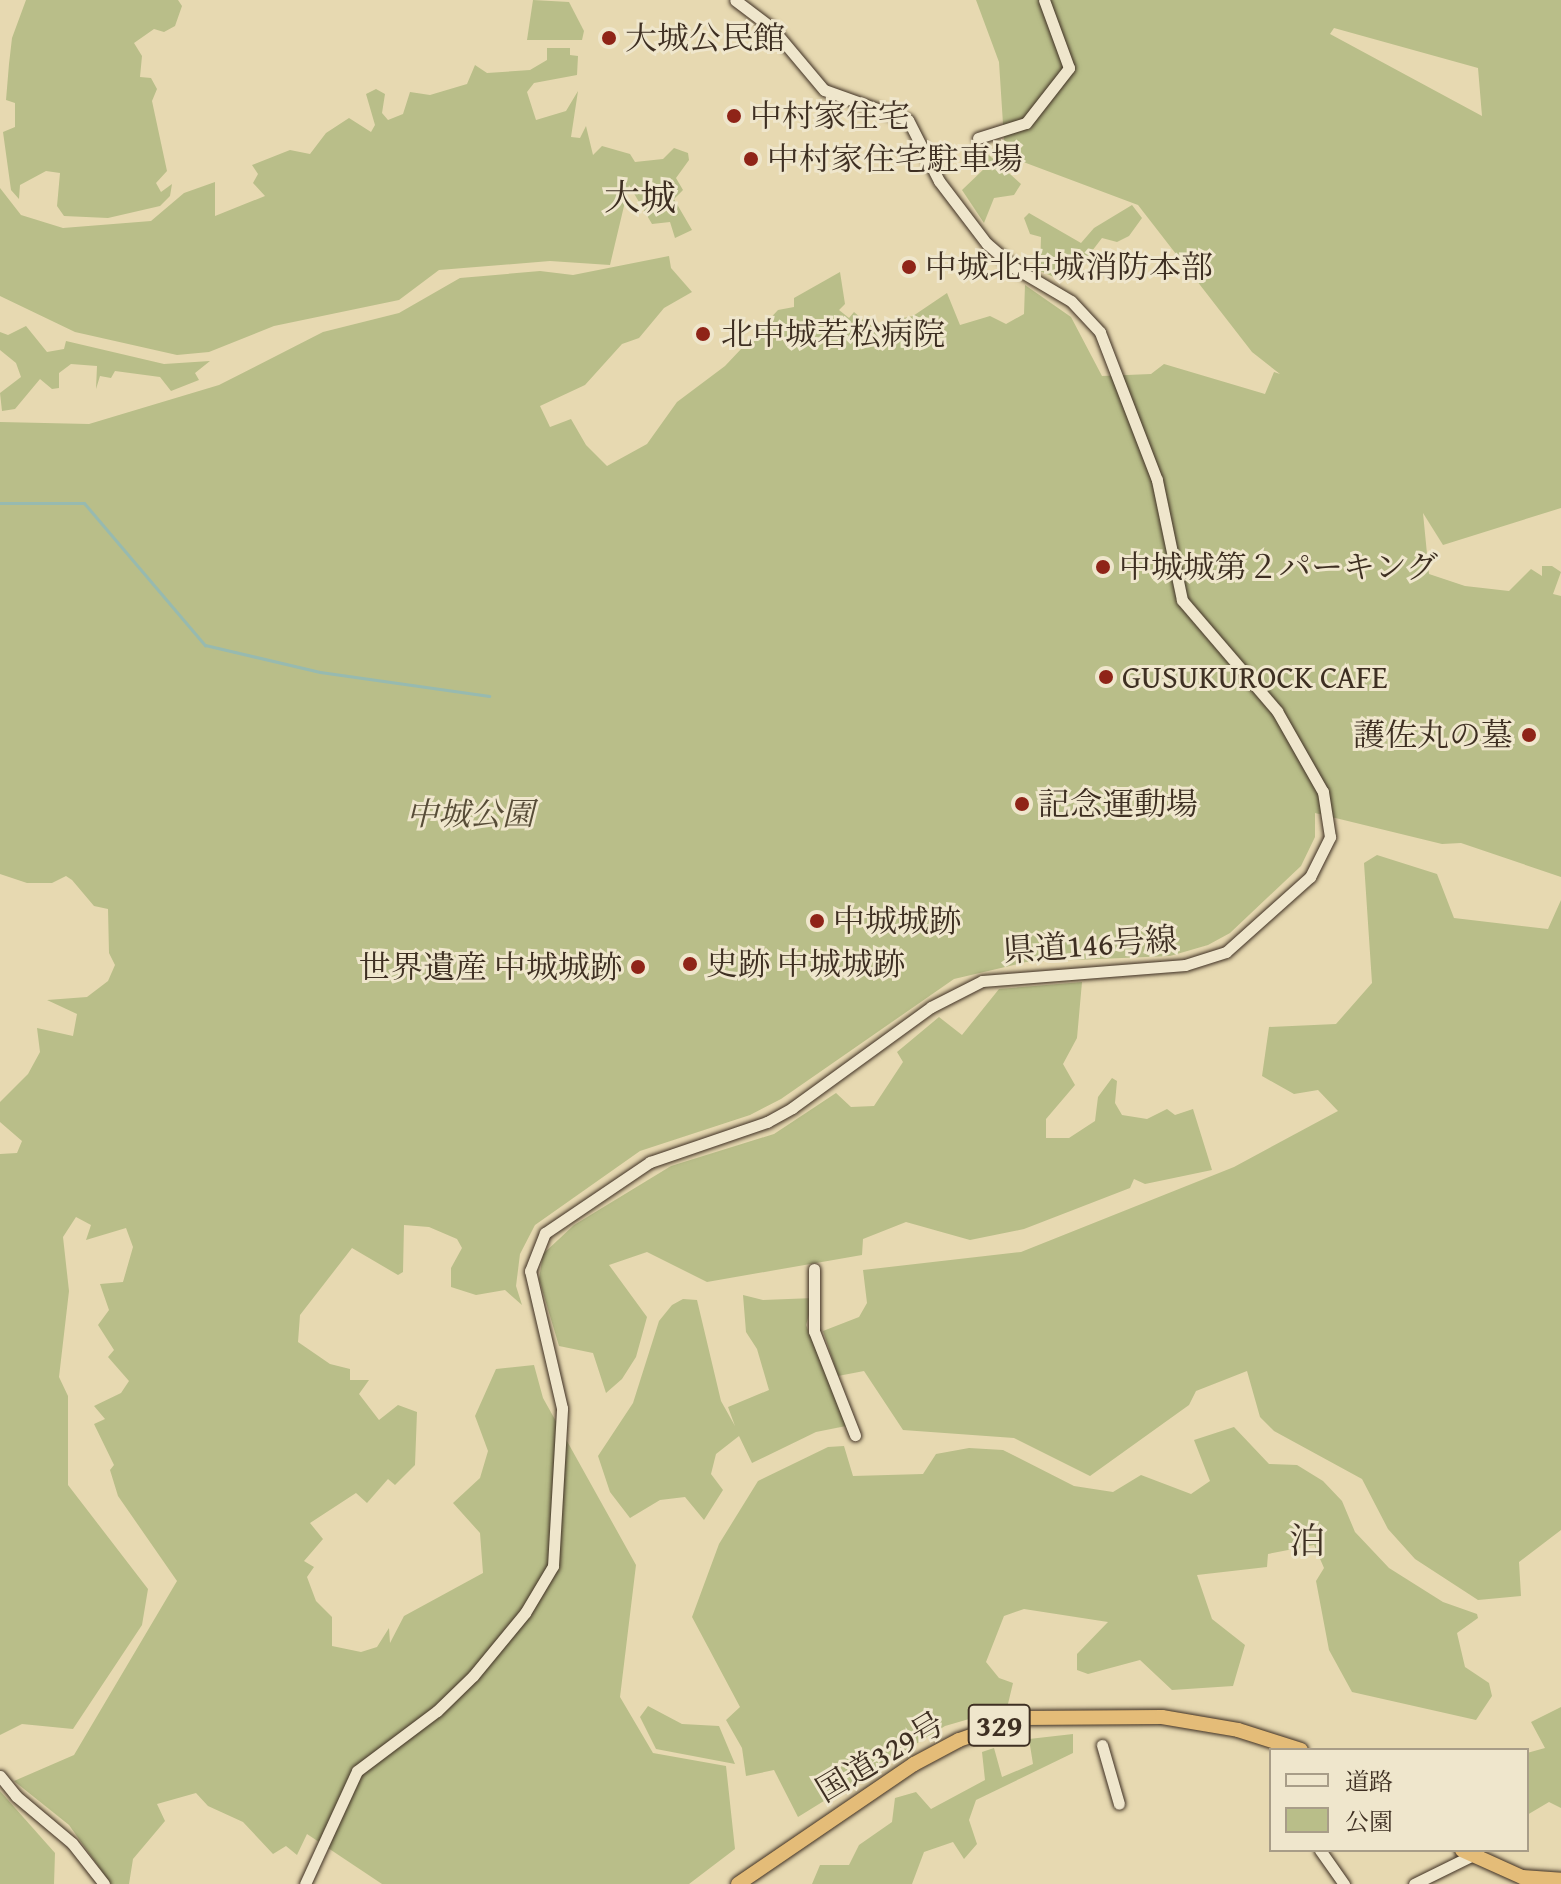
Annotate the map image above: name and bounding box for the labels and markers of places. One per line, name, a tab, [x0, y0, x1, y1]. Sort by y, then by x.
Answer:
place label: 大城公民館	[625, 19, 785, 57]
marker: 大城公民館	[600, 29, 618, 47]
place label: 中村家住宅	[750, 97, 910, 135]
marker: 中村家住宅	[725, 107, 743, 125]
place label: 中村家住宅駐車場	[767, 140, 1023, 178]
marker: 中村家住宅駐車場	[742, 150, 760, 168]
place label: 中城北中城消防本部	[925, 248, 1213, 286]
marker: 中城北中城消防本部	[900, 258, 918, 276]
place label: 北中城若松病院	[721, 315, 945, 353]
marker: 北中城若松病院	[692, 323, 714, 345]
place label: 中城城第２パーキング	[1119, 548, 1439, 586]
marker: 中城城第２パーキング	[1094, 558, 1112, 576]
place label: GUSUKUROCK CAFE	[1122, 658, 1388, 696]
marker: GUSUKUROCK CAFE	[1097, 668, 1115, 686]
place label: 護佐丸の墓	[1353, 716, 1513, 754]
marker: 護佐丸の墓	[1520, 726, 1538, 744]
place label: 記念運動場	[1038, 785, 1198, 823]
marker: 記念運動場	[1013, 795, 1031, 813]
place label: 中城城跡	[833, 902, 961, 940]
marker: 中城城跡	[808, 912, 826, 930]
place label: 史跡 中城城跡	[706, 945, 905, 983]
place label: 世界遺産 中城城跡	[359, 948, 622, 986]
marker: 史跡 中城城跡	[681, 955, 699, 973]
marker: 世界遺産 中城城跡	[629, 958, 647, 976]

